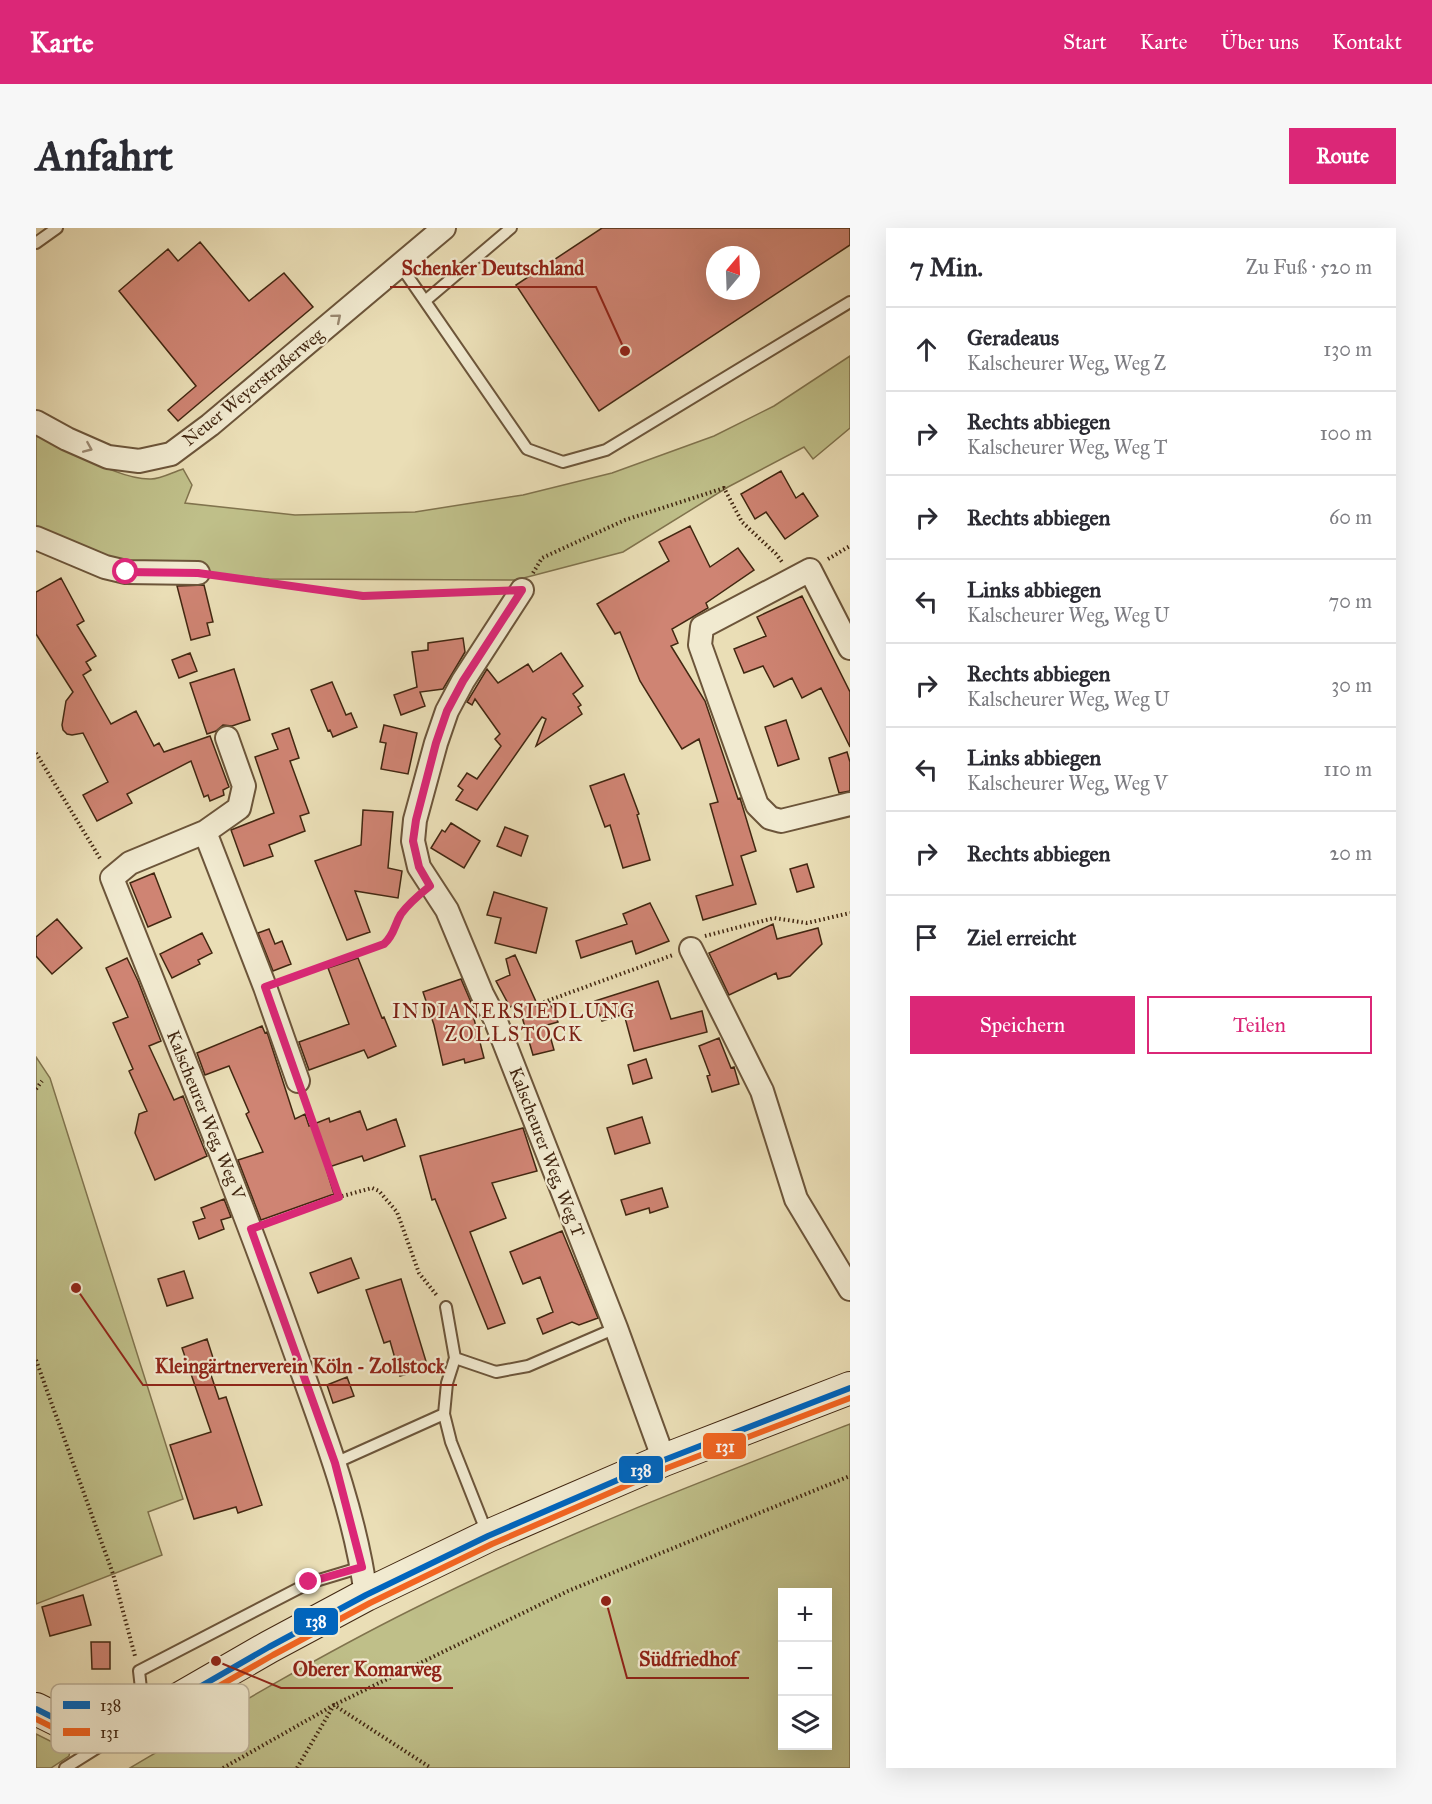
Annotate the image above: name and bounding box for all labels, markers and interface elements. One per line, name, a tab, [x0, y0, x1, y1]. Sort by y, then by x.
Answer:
text: Karte	[30, 25, 94, 60]
text: Start	[1063, 29, 1107, 55]
text: Karte	[1140, 29, 1188, 55]
text: Über uns	[1221, 29, 1299, 55]
text: Kontakt	[1332, 29, 1402, 55]
button: Route	[1289, 128, 1396, 184]
text: Anfahrt	[36, 130, 173, 182]
north arrow	[706, 246, 760, 300]
callout: Schenker Deutschland	[390, 249, 596, 287]
text: 7 Min.	[910, 251, 983, 283]
text: Zu Fuß · 520 m	[1246, 255, 1372, 279]
text: Schenker Deutschland	[402, 256, 585, 280]
one-way arrow	[330, 314, 341, 325]
street label: Neuer Weyerstraßerweg	[178, 323, 329, 451]
text: Geradeaus	[967, 324, 1059, 351]
icon: ahead	[910, 333, 943, 366]
text: 130 m	[1323, 337, 1372, 361]
text: Kalscheurer Weg, Weg Z	[967, 351, 1166, 375]
text: Rechts abbiegen	[967, 408, 1110, 435]
icon: right	[910, 417, 943, 450]
text: 100 m	[1320, 421, 1372, 445]
text: Kalscheurer Weg, Weg T	[967, 435, 1167, 459]
one-way arrow	[82, 441, 93, 453]
icon: right	[910, 501, 943, 534]
text: Rechts abbiegen	[967, 504, 1110, 531]
text: 60 m	[1329, 505, 1372, 529]
route start	[112, 558, 138, 584]
text: Links abbiegen	[967, 576, 1101, 603]
icon: left	[910, 585, 943, 618]
text: 70 m	[1329, 589, 1372, 613]
text: Kalscheurer Weg, Weg U	[967, 603, 1170, 627]
text: Rechts abbiegen	[967, 660, 1110, 687]
icon: right	[910, 669, 943, 702]
text: 30 m	[1331, 673, 1372, 697]
text: Kalscheurer Weg, Weg U	[967, 687, 1170, 711]
text: Links abbiegen	[967, 744, 1101, 771]
icon: left	[910, 753, 943, 786]
text: 110 m	[1324, 757, 1372, 781]
text: Kalscheurer Weg, Weg V	[967, 771, 1168, 795]
icon: right	[910, 837, 943, 870]
text: Rechts abbiegen	[967, 840, 1110, 867]
text: 20 m	[1329, 841, 1372, 865]
icon: arrive	[910, 921, 943, 954]
text: Ziel erreicht	[967, 924, 1076, 951]
button: Speichern	[910, 996, 1135, 1054]
button: Teilen	[1147, 996, 1372, 1054]
district label: INDIANERSIEDLUNG ZOLLSTOCK	[392, 999, 636, 1046]
street label: Kalscheurer Weg, Weg V	[161, 1027, 251, 1205]
street label: Kalscheurer Weg, Weg T	[503, 1064, 590, 1241]
callout: Kleingärtnerverein Köln - Zollstock	[143, 1347, 457, 1385]
text: Kleingärtnerverein Köln - Zollstock	[155, 1354, 446, 1379]
line badge: 131	[702, 1432, 747, 1460]
text: 131	[715, 1437, 735, 1457]
line badge: 138	[618, 1455, 664, 1484]
text: 138	[630, 1461, 652, 1481]
route end	[295, 1568, 321, 1594]
map controls	[778, 1588, 832, 1750]
button: +	[778, 1588, 832, 1642]
line badge: 138	[293, 1607, 339, 1636]
text: 138	[305, 1612, 327, 1632]
callout: Südfriedhof	[627, 1640, 749, 1678]
button: −	[778, 1642, 832, 1696]
text: Südfriedhof	[639, 1647, 740, 1671]
callout: Oberer Komarweg	[281, 1650, 453, 1688]
text: Oberer Komarweg	[293, 1657, 442, 1682]
legend	[51, 1684, 249, 1753]
text: 138	[100, 1696, 121, 1715]
button: layers	[778, 1696, 832, 1750]
text: 131	[100, 1723, 119, 1742]

